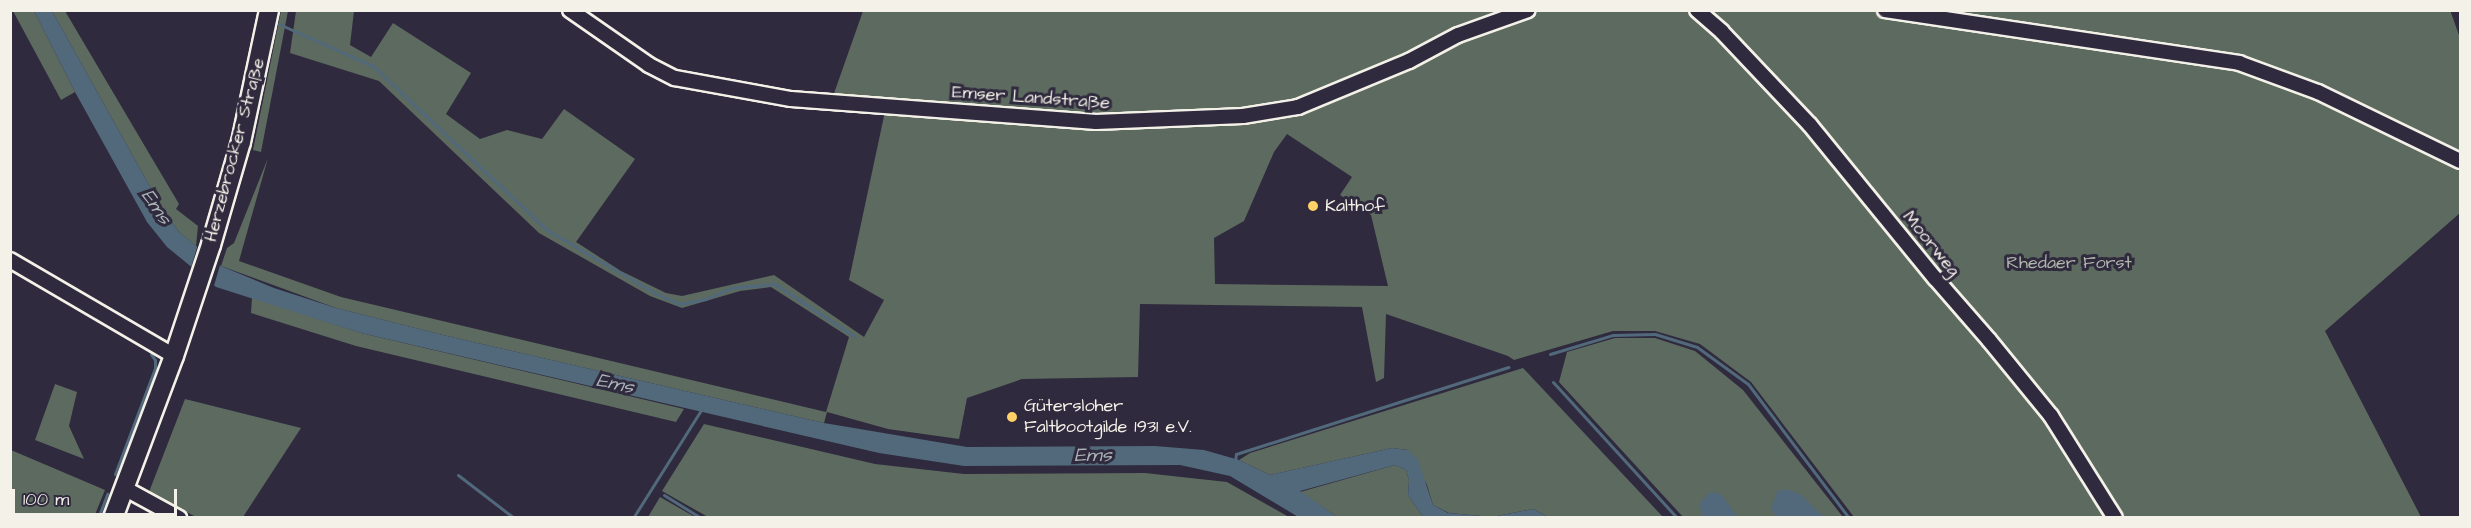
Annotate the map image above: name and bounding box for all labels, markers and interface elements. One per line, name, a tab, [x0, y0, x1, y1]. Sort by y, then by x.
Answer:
street label: Herzebrocker Straße	[200, 56, 270, 244]
street label: Emser Landstraße	[951, 82, 1111, 114]
water label: Ems	[136, 185, 176, 229]
place label: Kalthof	[1325, 195, 1385, 217]
marker: Kalthof	[1306, 199, 1320, 213]
street label: Moorweg	[1898, 207, 1964, 281]
park label: Rhedaer Forst	[2006, 252, 2132, 274]
water label: Ems	[594, 368, 636, 400]
place label: Gütersloher Faltbootgilde 1931 e.V.	[1024, 396, 1192, 438]
marker: Gütersloher Faltbootgilde 1931 e.V.	[1005, 410, 1019, 424]
water label: Ems	[1074, 443, 1112, 467]
scale bar	[15, 477, 180, 515]
text: 100 m	[23, 487, 69, 512]

